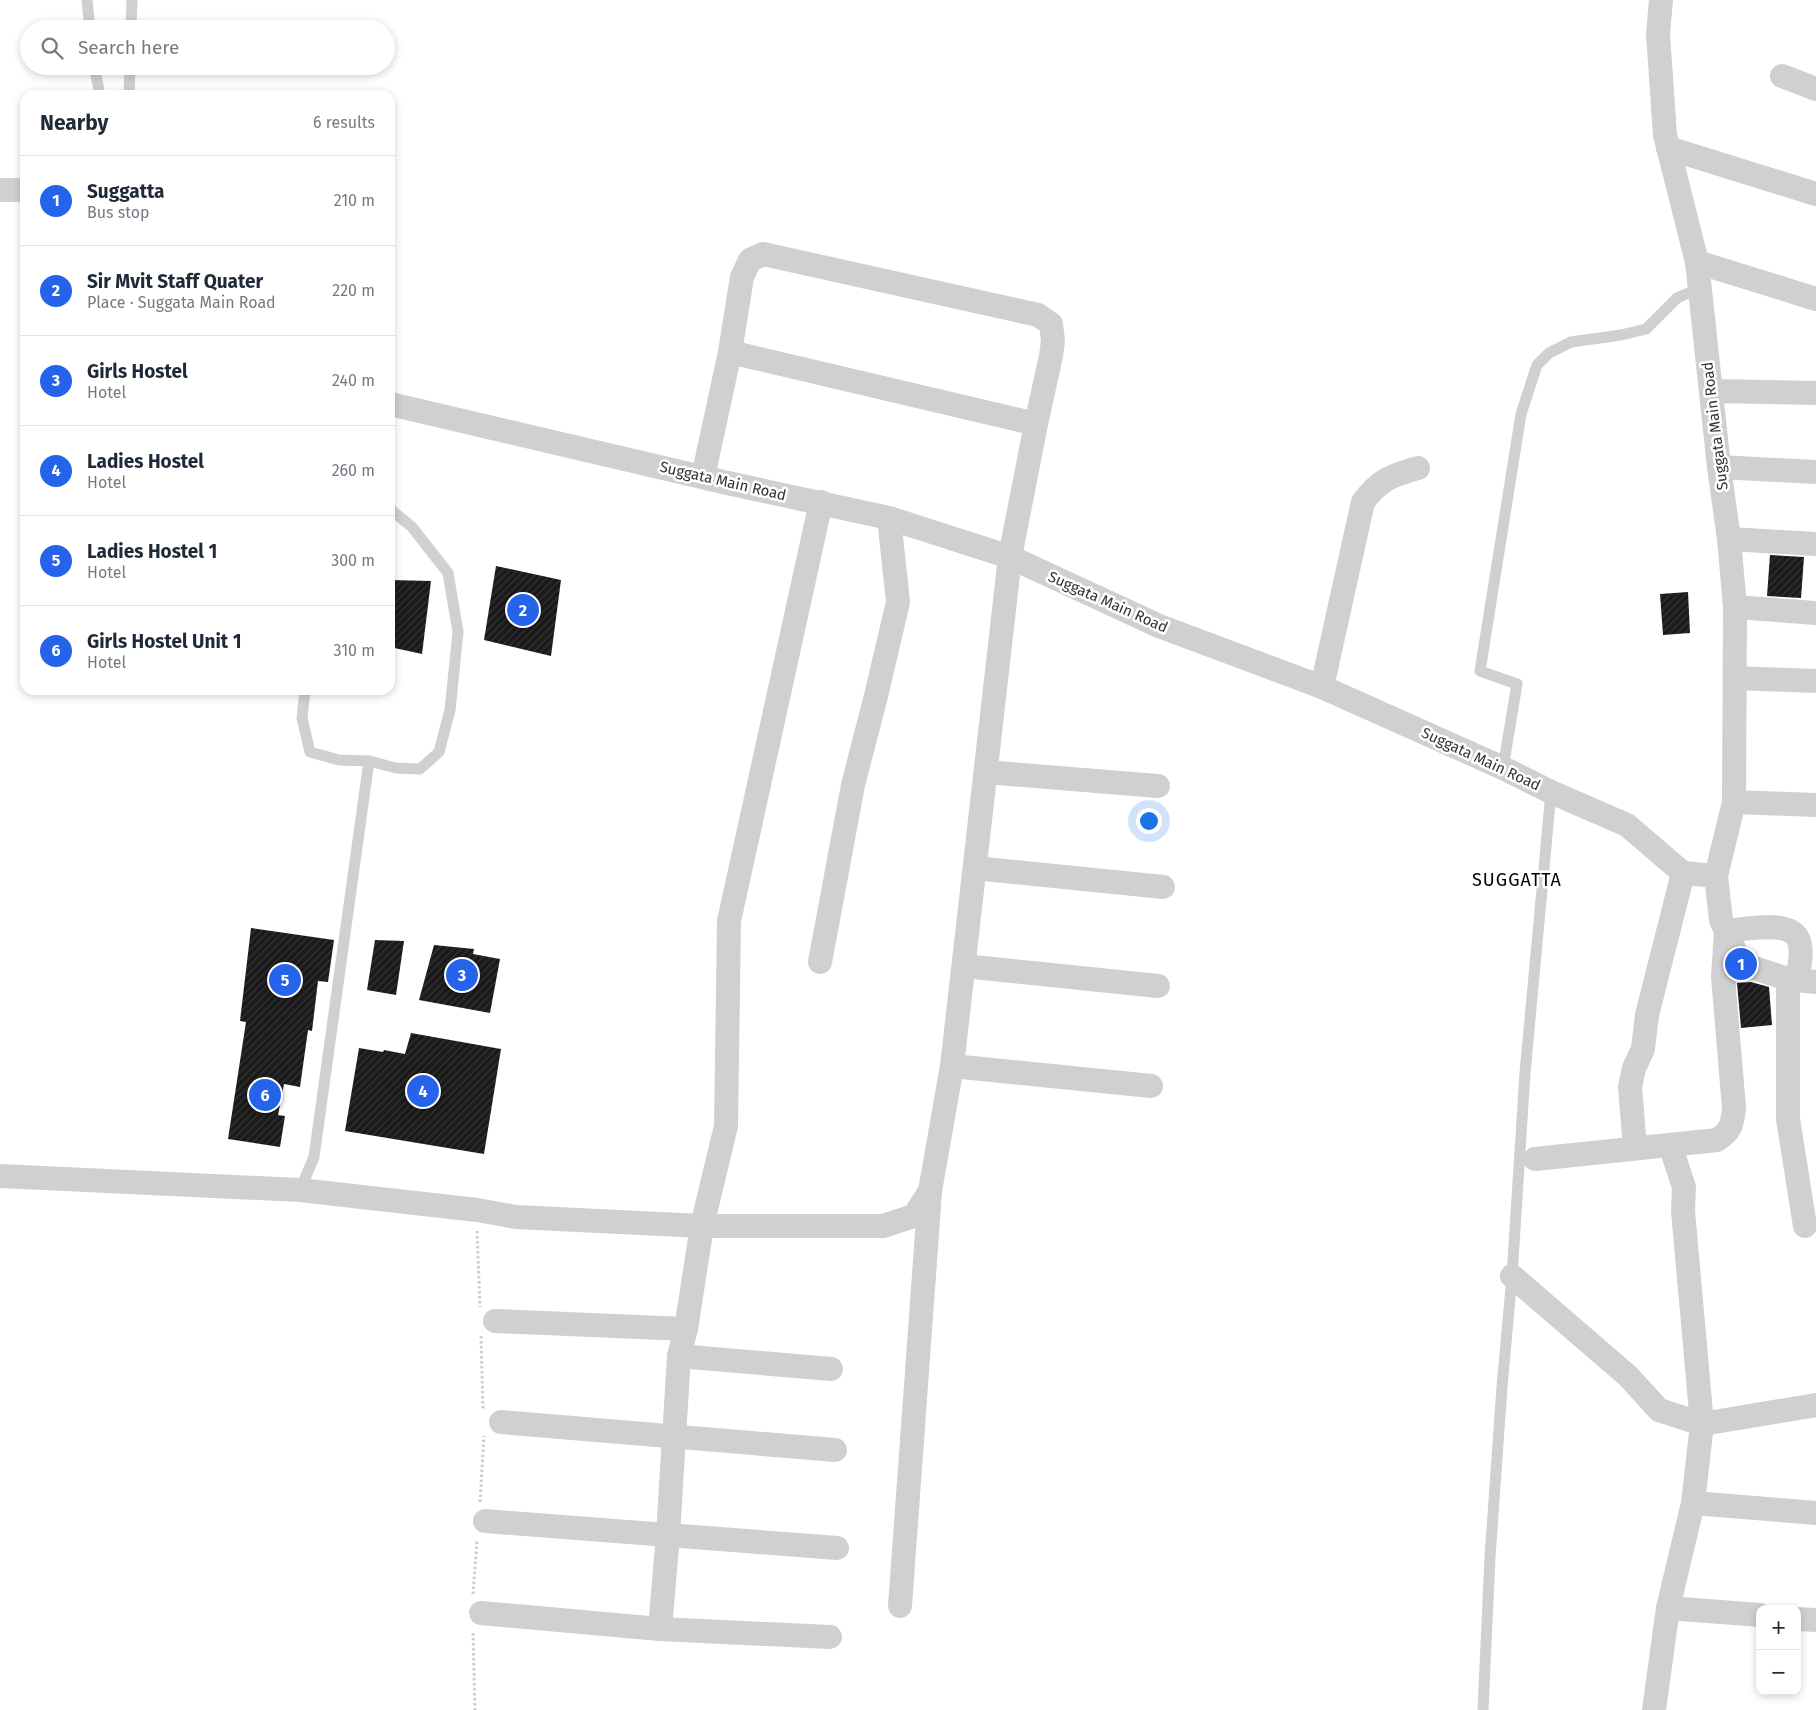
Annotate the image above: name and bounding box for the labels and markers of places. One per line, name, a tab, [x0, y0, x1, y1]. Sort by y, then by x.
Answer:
pin: 2	[507, 591, 539, 629]
pin: 1	[1725, 945, 1757, 983]
pin: 3	[446, 956, 478, 994]
pin: 5	[269, 961, 301, 999]
pin: 4	[407, 1072, 439, 1110]
pin: 6	[249, 1076, 281, 1114]

